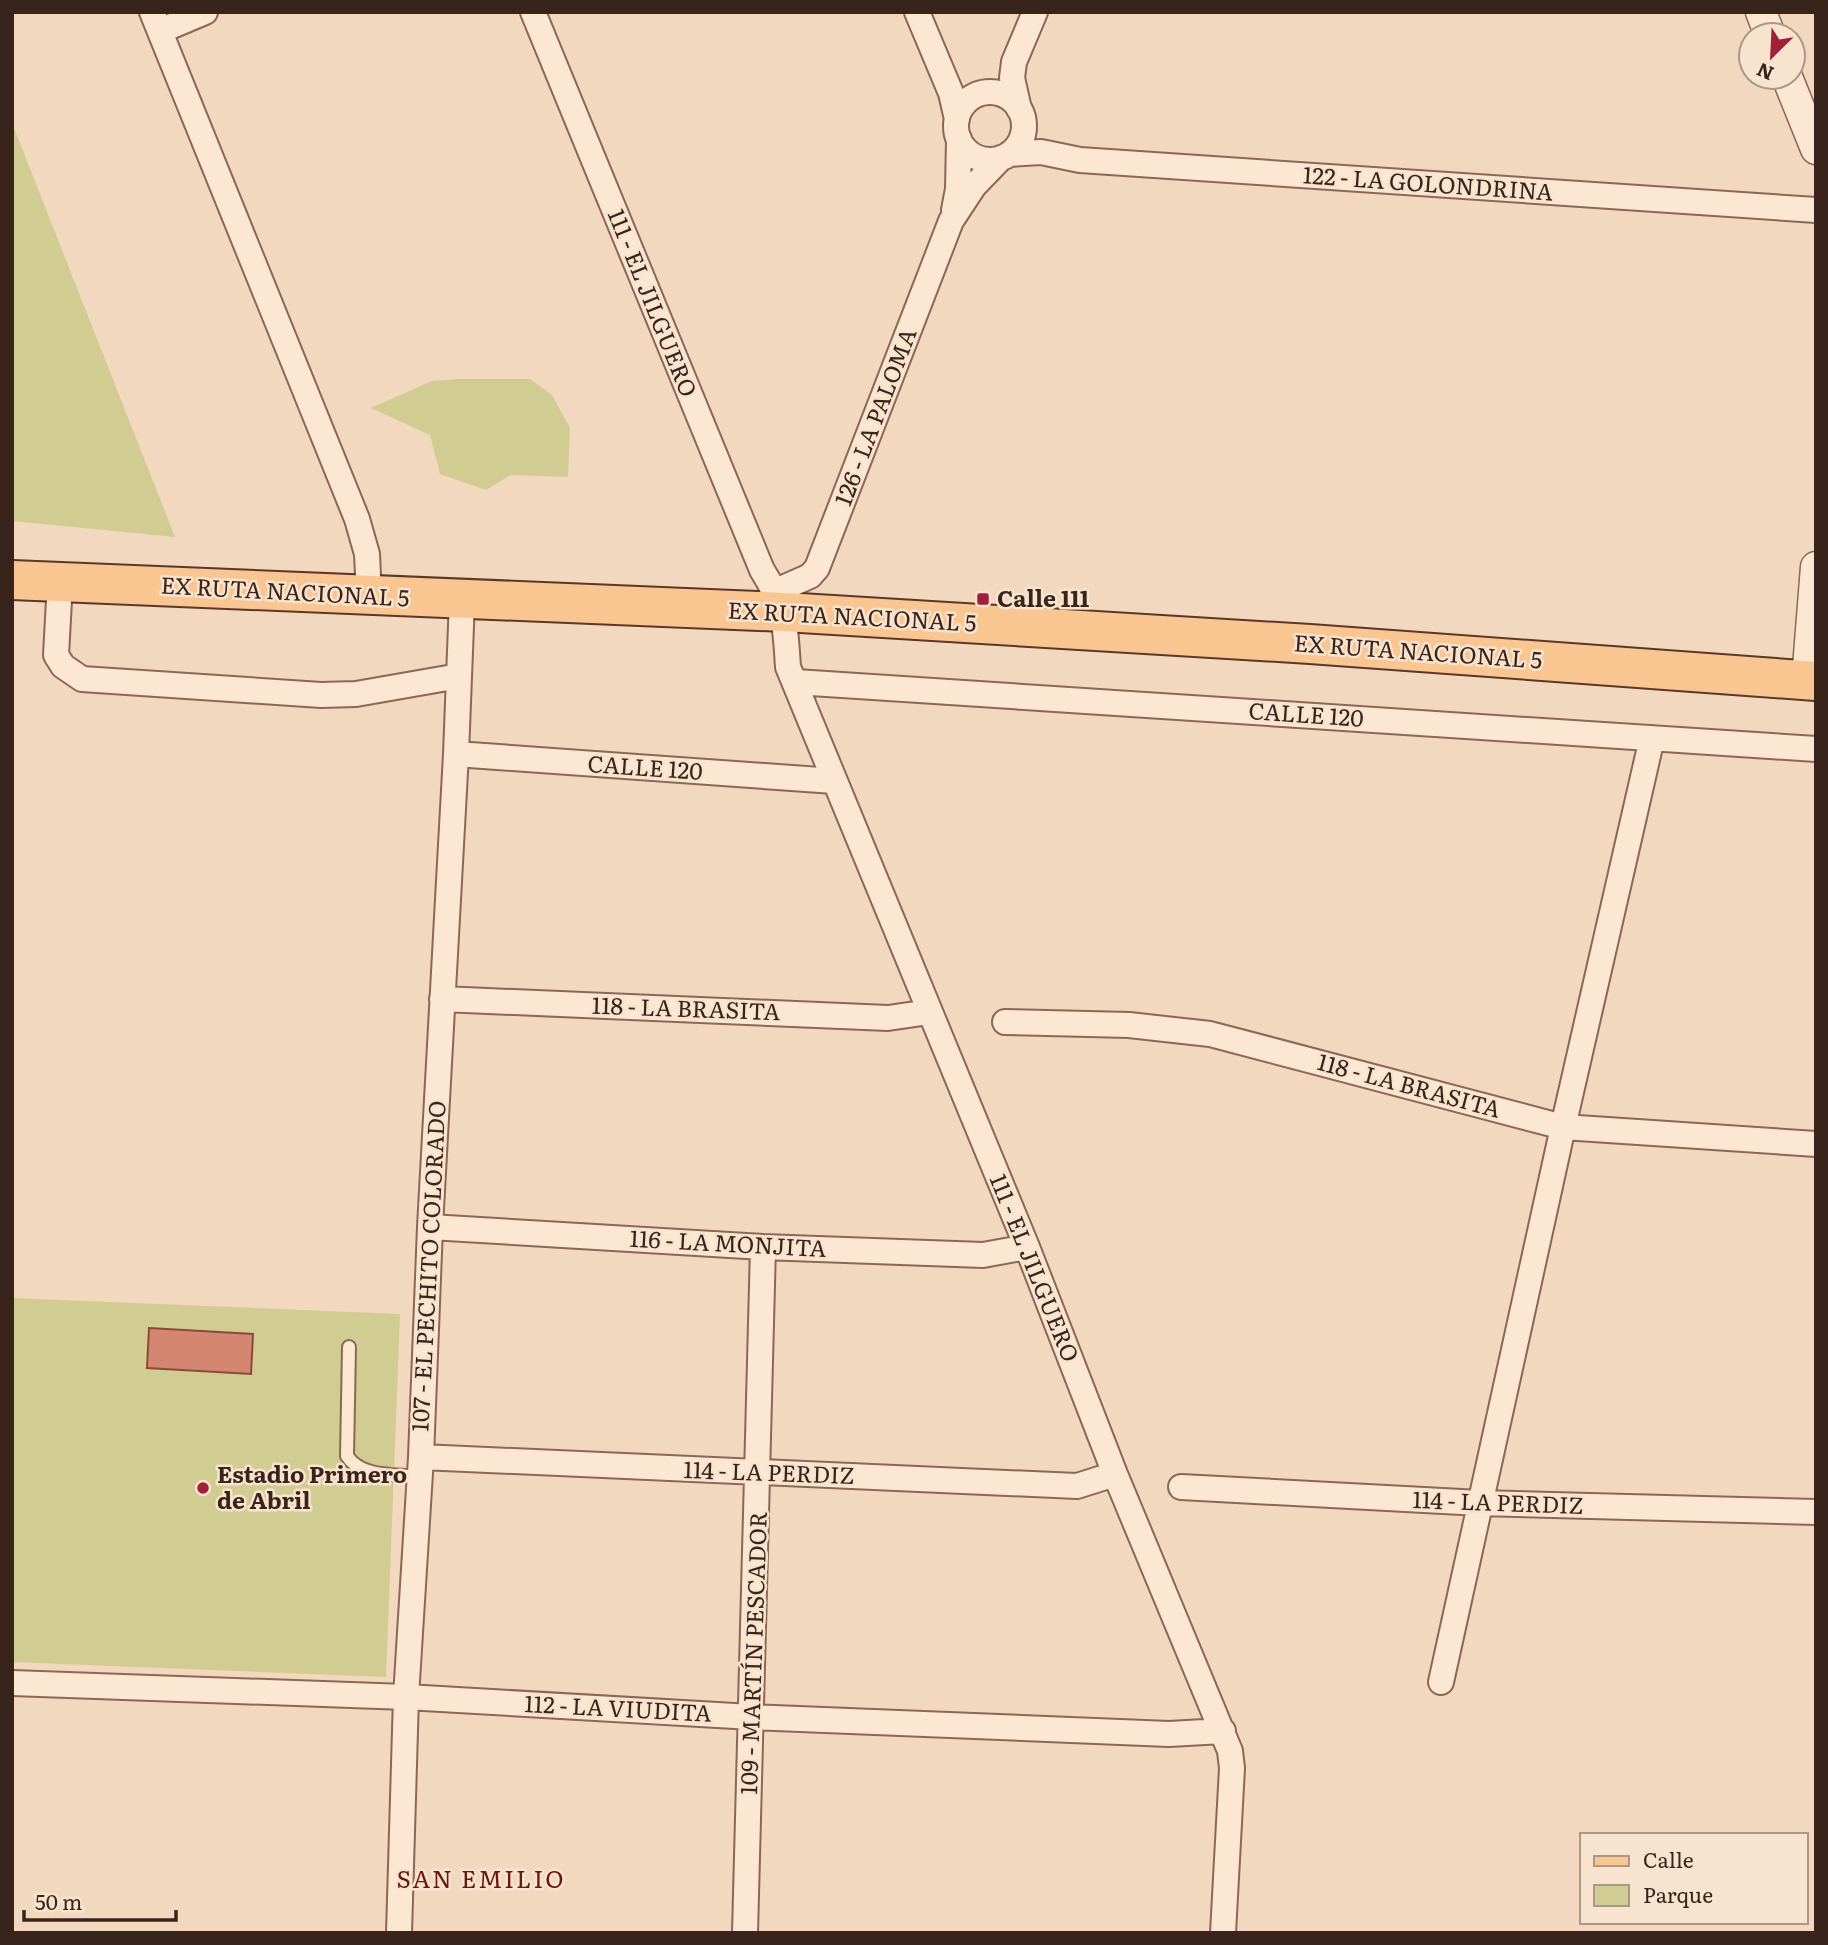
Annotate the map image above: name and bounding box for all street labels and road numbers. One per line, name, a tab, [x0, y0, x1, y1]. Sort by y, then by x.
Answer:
street label: 122 - LA GOLONDRINA	[1302, 156, 1554, 208]
street label: 111 - EL JILGUERO	[601, 203, 707, 401]
street label: 126 - LA PALOMA	[825, 323, 924, 510]
street label: EX RUTA NACIONAL 5	[160, 567, 410, 613]
street label: EX RUTA NACIONAL 5	[727, 592, 977, 638]
street label: EX RUTA NACIONAL 5	[1293, 624, 1544, 676]
street label: CALLE 120	[1247, 692, 1365, 734]
street label: CALLE 120	[586, 745, 704, 787]
street label: 118 - LA BRASITA	[591, 987, 781, 1027]
street label: 118 - LA BRASITA	[1314, 1043, 1505, 1125]
street label: 107 - EL PECHITO COLORADO	[401, 1100, 453, 1432]
street label: 111 - EL JILGUERO	[983, 1168, 1089, 1366]
street label: 116 - LA MONJITA	[629, 1220, 827, 1264]
street label: 114 - LA PERDIZ	[683, 1451, 855, 1491]
street label: 114 - LA PERDIZ	[1412, 1481, 1584, 1521]
street label: 109 - MARTÍN PESCADOR	[730, 1510, 774, 1795]
street label: 112 - LA VIUDITA	[524, 1685, 713, 1729]

